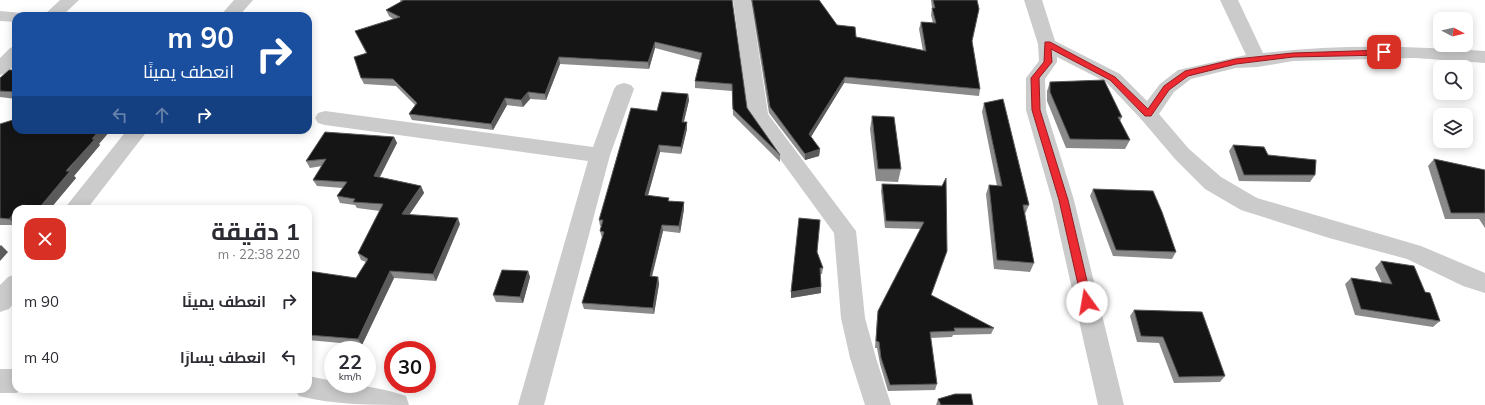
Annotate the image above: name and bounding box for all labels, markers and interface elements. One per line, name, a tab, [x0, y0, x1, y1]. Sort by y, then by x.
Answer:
north arrow	[1433, 12, 1473, 52]
map controls	[1433, 12, 1473, 148]
text: 90 m	[168, 20, 234, 55]
icon: right	[248, 28, 300, 80]
pin	[1367, 35, 1401, 69]
icon: arrive	[1373, 41, 1395, 63]
text: انعطف يمينًا	[143, 60, 234, 83]
button: search	[1433, 60, 1473, 100]
icon: left	[109, 104, 131, 126]
icon: ahead	[151, 104, 173, 126]
icon: right	[193, 104, 215, 126]
button: layers	[1433, 108, 1473, 148]
text: 1 دقيقة	[211, 216, 300, 246]
button: close	[24, 218, 66, 260]
text: 220 m · 22:38	[218, 246, 300, 262]
position arrow	[1066, 281, 1108, 323]
icon: right	[278, 290, 300, 312]
text: 90 m	[24, 292, 59, 311]
text: انعطف يمينًا	[182, 292, 266, 311]
speed limit sign: 30	[384, 341, 436, 393]
icon: left	[278, 346, 300, 368]
text: 40 m	[24, 348, 59, 367]
text: انعطف يسارًا	[180, 348, 266, 367]
text: 22	[338, 349, 362, 374]
text: km/h	[339, 370, 361, 383]

